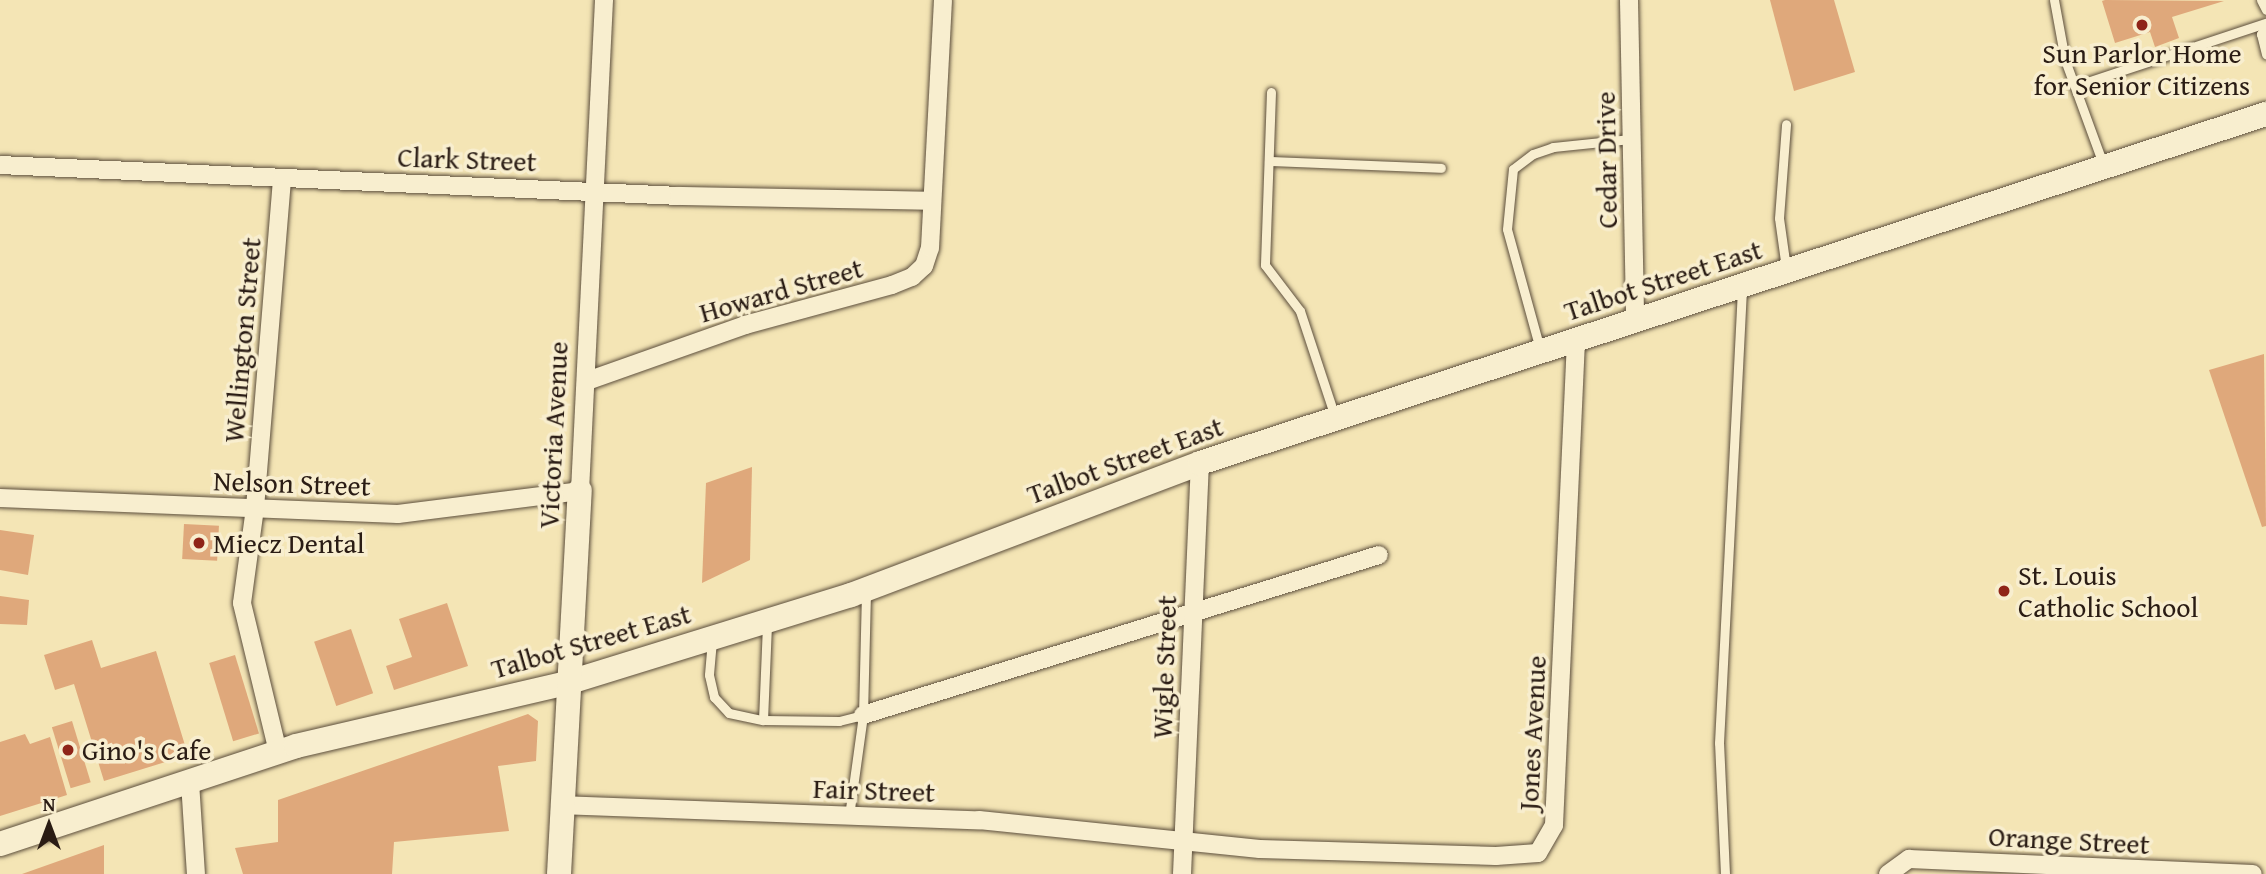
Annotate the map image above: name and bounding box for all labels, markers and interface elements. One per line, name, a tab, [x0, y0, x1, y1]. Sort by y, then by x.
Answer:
marker: Sun Parlor Home for Senior Citizens	[2134, 17, 2150, 33]
place label: Sun Parlor Home for Senior Citizens	[2034, 36, 2250, 102]
street label: Cedar Drive	[1588, 91, 1624, 229]
street label: Clark Street	[397, 140, 537, 178]
street label: Talbot Street East	[1560, 232, 1766, 328]
street label: Wellington Street	[216, 236, 268, 444]
street label: Howard Street	[695, 251, 867, 329]
street label: Victoria Avenue	[531, 340, 575, 530]
street label: Talbot Street East	[1023, 409, 1227, 511]
street label: Nelson Street	[213, 463, 371, 503]
place label: Miecz Dental	[213, 526, 365, 560]
marker: Miecz Dental	[191, 535, 207, 551]
place label: St. Louis Catholic School	[2018, 558, 2198, 624]
marker: St. Louis Catholic School	[1996, 583, 2012, 599]
street label: Wigle Street	[1145, 595, 1183, 739]
street label: Talbot Street East	[487, 596, 695, 686]
street label: Jones Avenue	[1511, 655, 1553, 811]
place label: Gino's Cafe	[82, 733, 211, 767]
marker: Gino's Cafe	[60, 742, 76, 758]
street label: Fair Street	[812, 771, 936, 809]
north arrow	[14, 790, 84, 860]
text: N	[43, 790, 55, 818]
street label: Orange Street	[1988, 819, 2150, 861]

